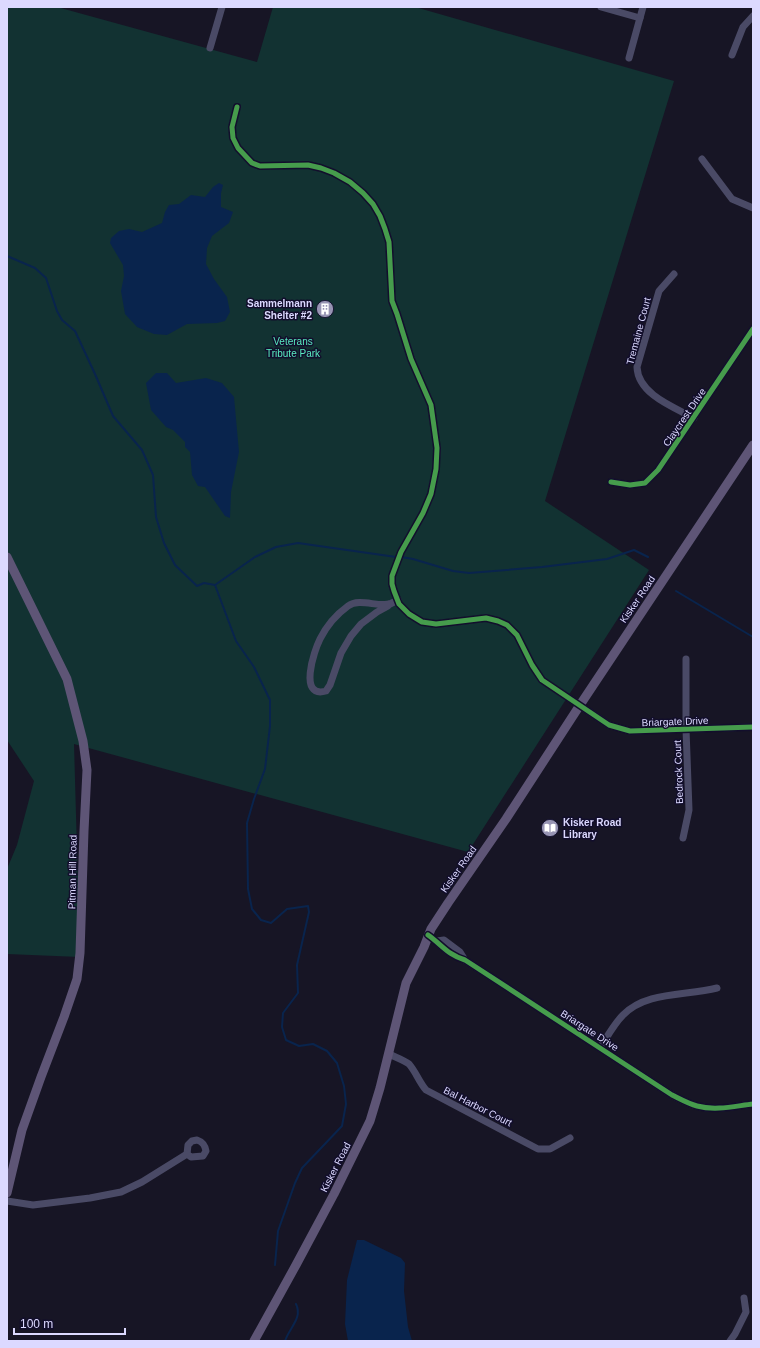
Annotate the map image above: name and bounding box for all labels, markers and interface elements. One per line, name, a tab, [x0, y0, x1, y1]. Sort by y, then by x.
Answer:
street label: Tremaine Court	[624, 296, 653, 366]
place label: Sammelmann Shelter #2	[247, 298, 312, 321]
building icon: Sammelmann Shelter #2	[315, 299, 335, 319]
park label: Veterans Tribute Park	[266, 336, 321, 359]
street label: Claycrest Drive	[661, 386, 708, 448]
street label: Kisker Road	[618, 574, 657, 625]
street label: Briargate Drive	[641, 715, 709, 728]
street label: Bedrock Court	[672, 740, 685, 804]
place label: Kisker Road Library	[563, 817, 621, 840]
library icon: Kisker Road Library	[540, 818, 560, 838]
street label: Pitman Hill Road	[66, 835, 79, 909]
street label: Kisker Road	[438, 844, 479, 895]
street label: Briargate Drive	[559, 1008, 621, 1053]
street label: Bal Harbor Court	[442, 1085, 514, 1128]
street label: Kisker Road	[318, 1140, 353, 1194]
scale bar	[14, 1310, 125, 1336]
text: 100 m	[20, 1317, 53, 1331]

